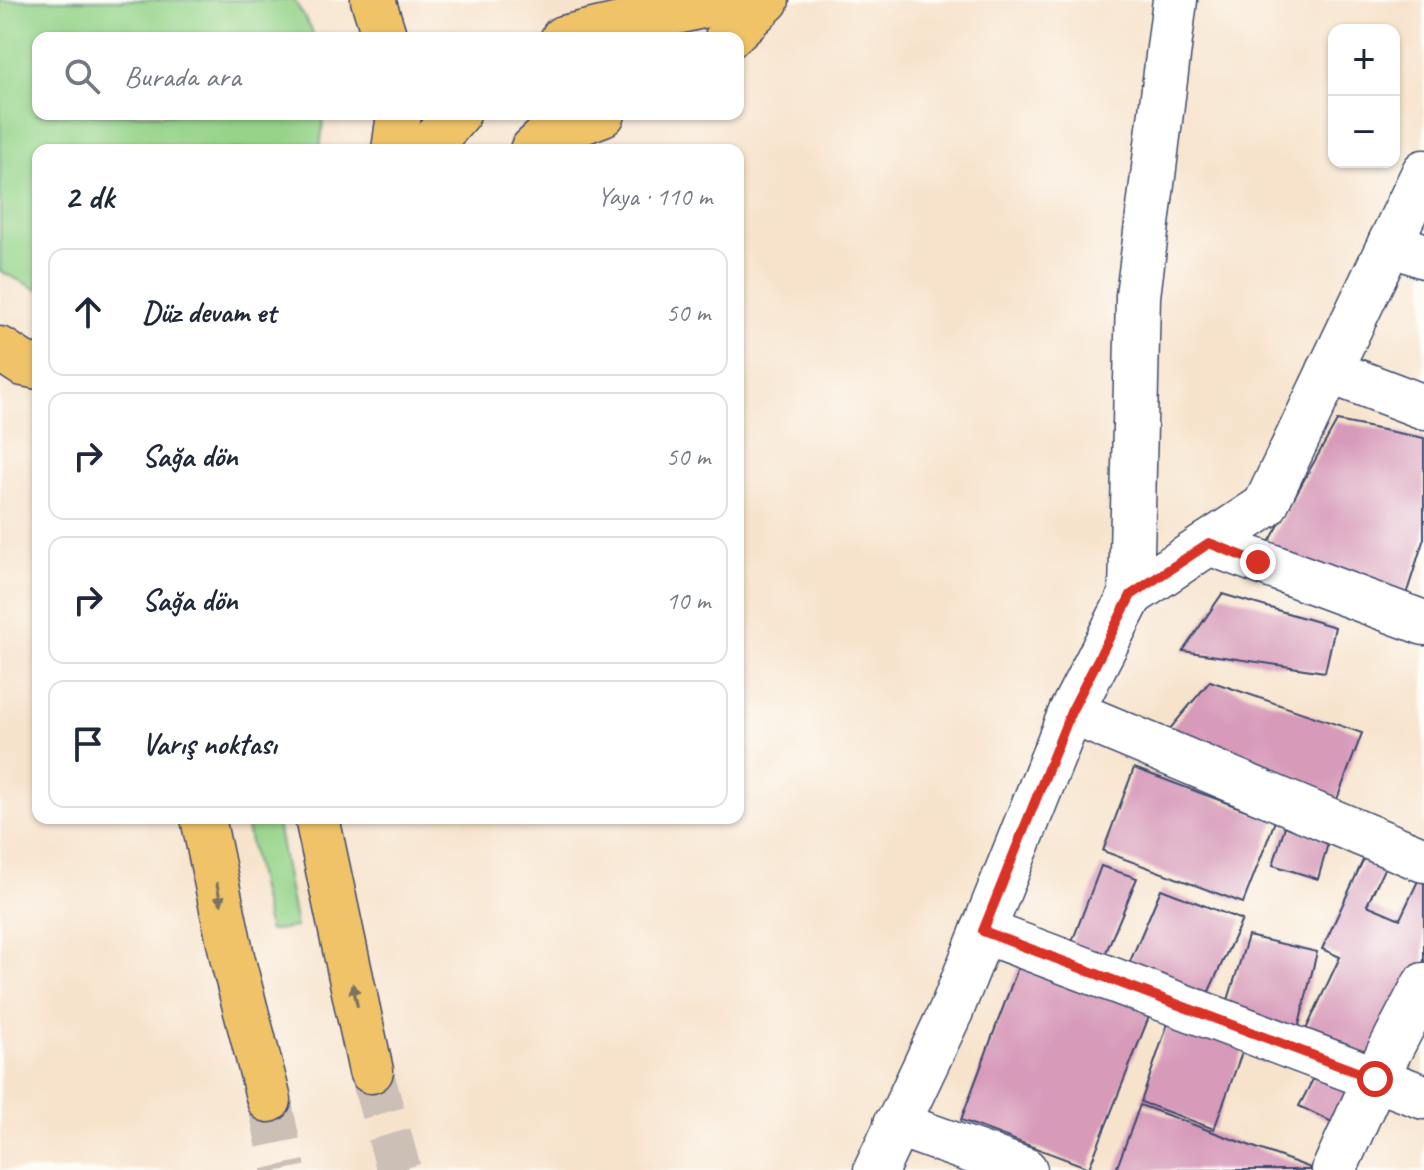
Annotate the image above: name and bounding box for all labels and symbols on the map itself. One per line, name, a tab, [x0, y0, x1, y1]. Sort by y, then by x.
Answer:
route end	[1240, 544, 1276, 580]
one-way arrow	[213, 882, 226, 907]
one-way arrow	[348, 982, 361, 1007]
route start	[1357, 1061, 1393, 1097]

